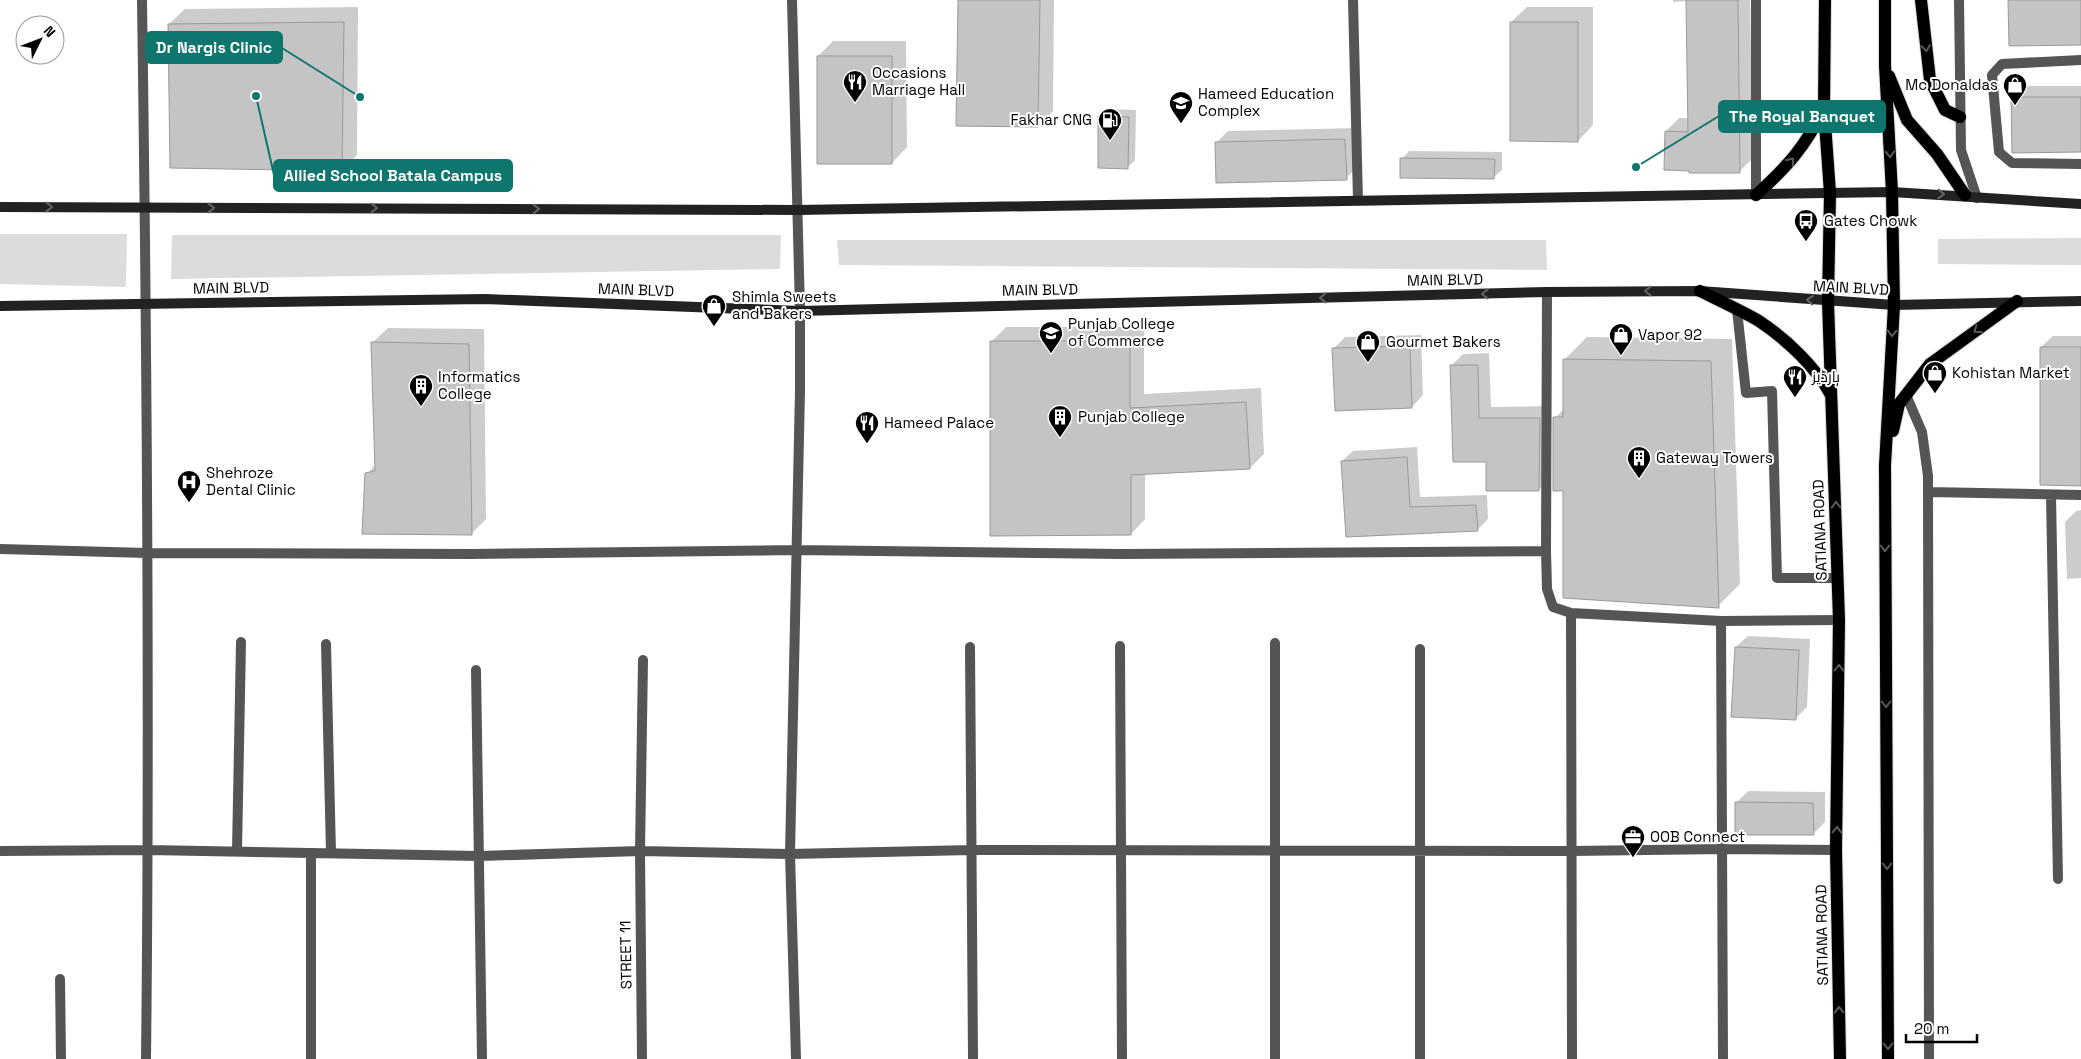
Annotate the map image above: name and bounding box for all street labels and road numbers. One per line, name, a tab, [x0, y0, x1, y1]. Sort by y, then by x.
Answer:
street label: MAIN BLVD	[1407, 269, 1483, 290]
street label: MAIN BLVD	[1813, 276, 1890, 299]
street label: MAIN BLVD	[193, 277, 269, 298]
street label: MAIN BLVD	[598, 279, 674, 300]
street label: MAIN BLVD	[1002, 279, 1078, 300]
street label: SATIANA ROAD	[1808, 479, 1831, 581]
street label: SATIANA ROAD	[1811, 884, 1832, 986]
street label: STREET 11	[615, 920, 636, 990]

